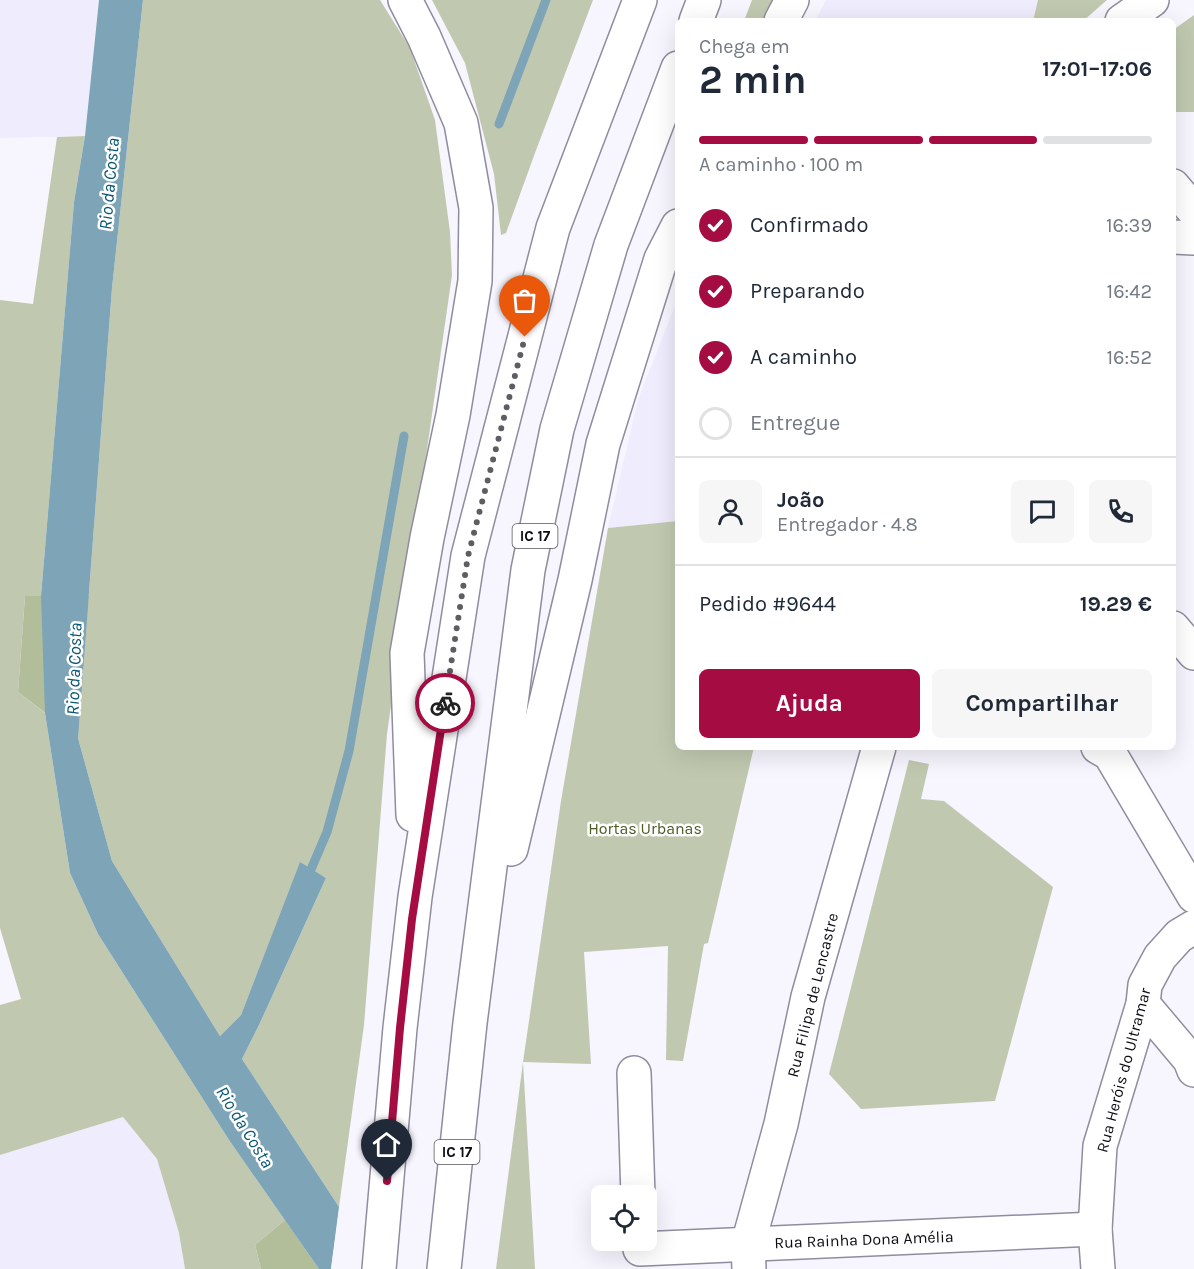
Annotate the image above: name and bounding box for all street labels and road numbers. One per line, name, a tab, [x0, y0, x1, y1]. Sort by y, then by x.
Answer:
road number: IC 17	[512, 524, 558, 548]
street label: Rua Filipa de Lencastre	[783, 911, 842, 1079]
street label: Rua Heróis do Ultramar	[1092, 986, 1155, 1155]
road number: IC 17	[434, 1140, 480, 1164]
street label: Rua Rainha Dona Amélia	[774, 1227, 954, 1252]

